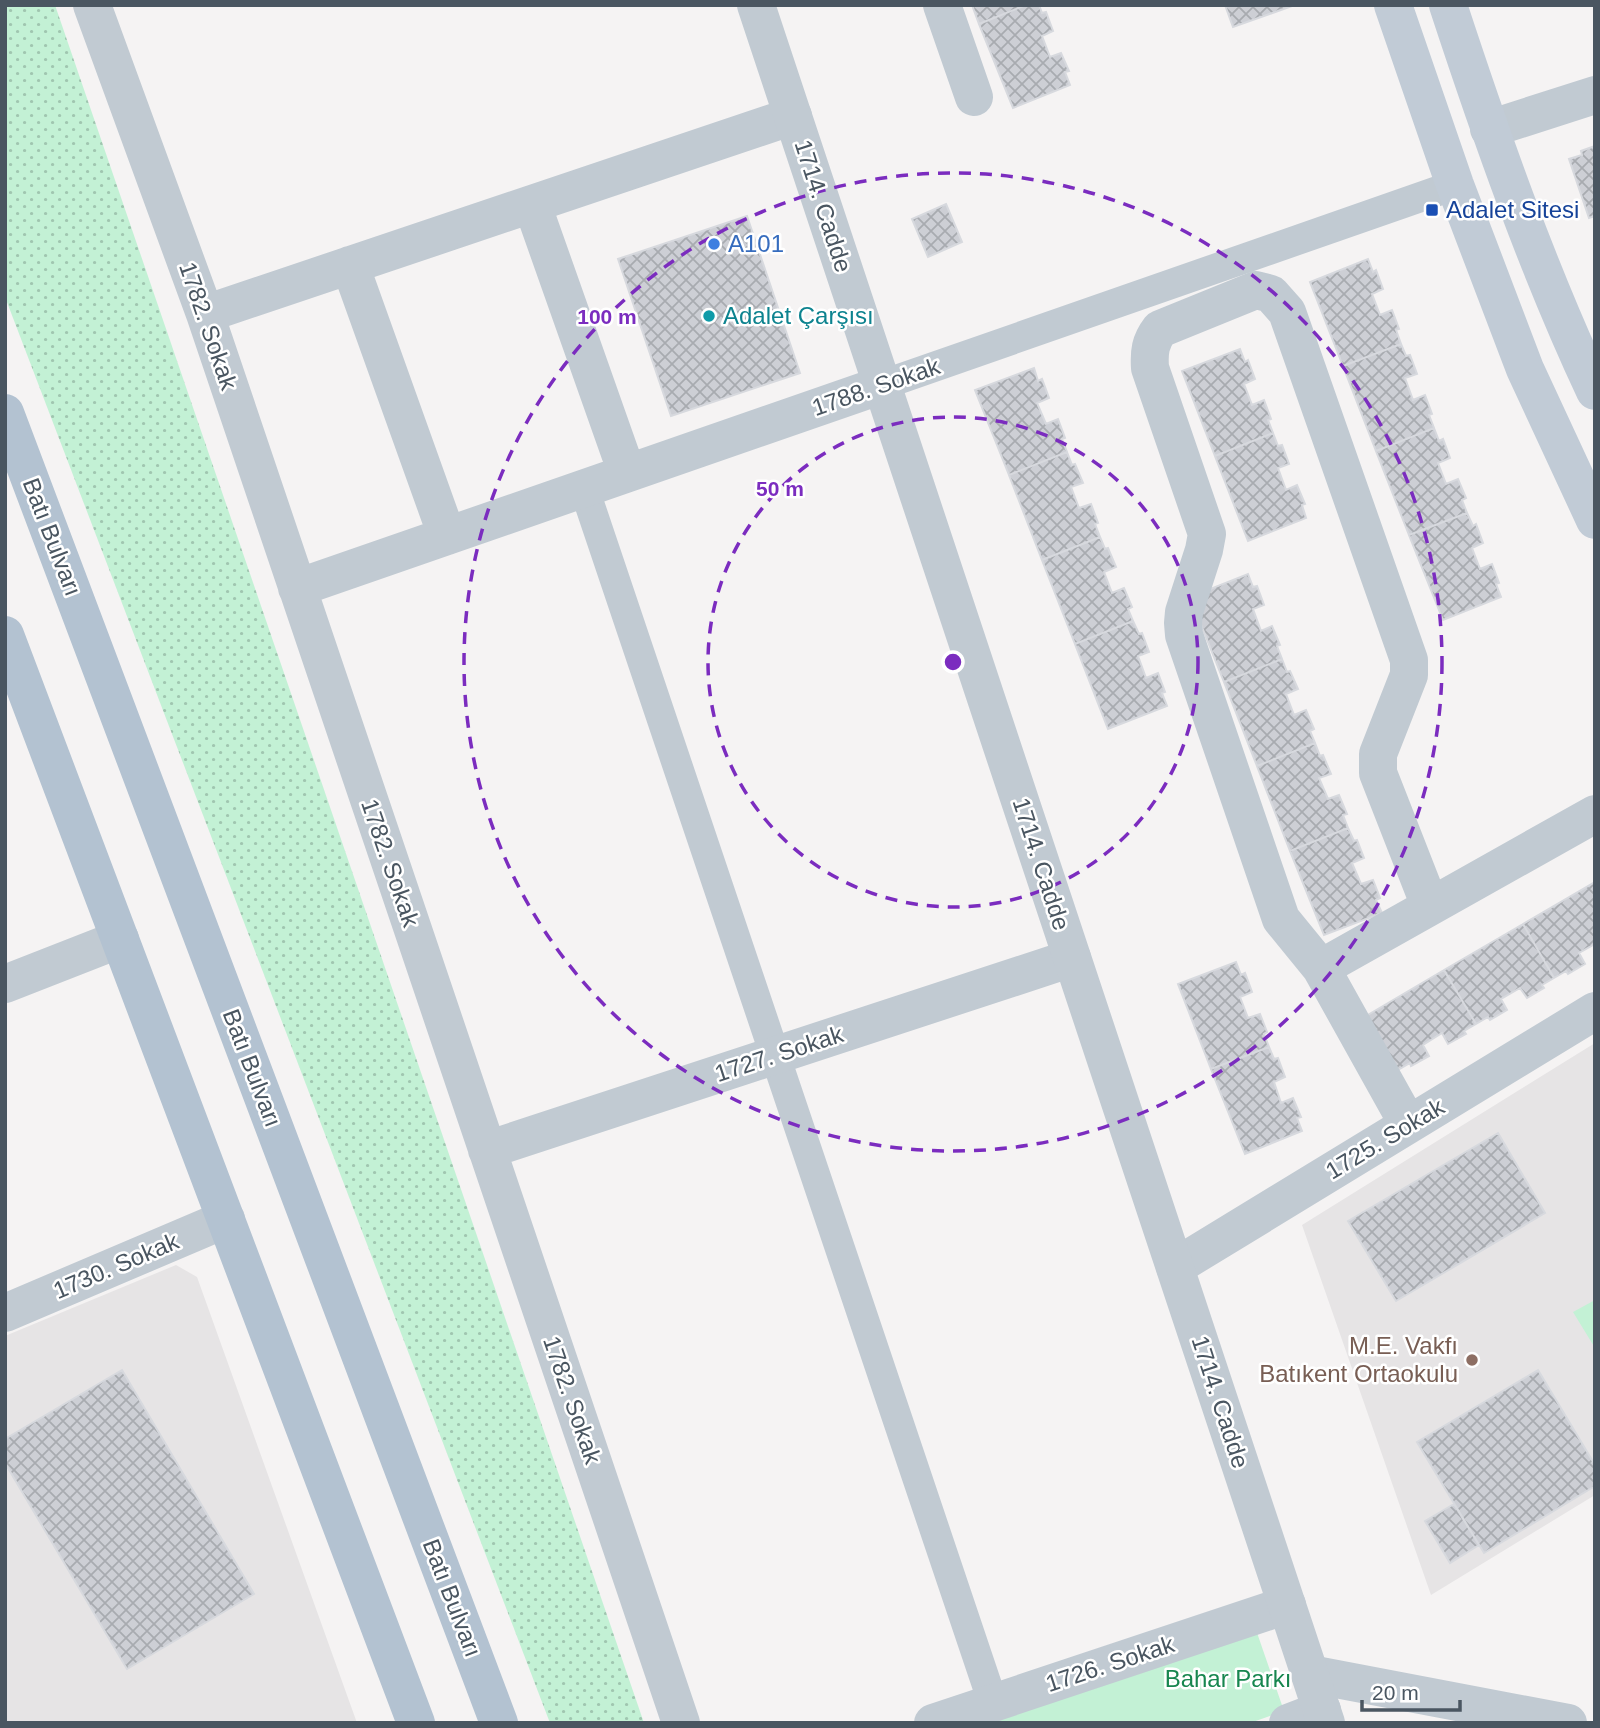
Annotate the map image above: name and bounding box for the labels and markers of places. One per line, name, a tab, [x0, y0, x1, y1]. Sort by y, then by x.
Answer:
place label: Adalet Sitesi	[1446, 196, 1579, 223]
marker: Adalet Sitesi	[1424, 202, 1440, 218]
place label: A101	[728, 230, 784, 257]
marker: A101	[706, 236, 722, 252]
place label: Adalet Çarşısı	[723, 302, 874, 329]
marker: Adalet Çarşısı	[701, 308, 717, 324]
centre of rings	[941, 650, 965, 674]
place label: M.E. Vakfı Batıkent Ortaokulu	[1259, 1332, 1458, 1387]
marker: M.E. Vakfı Batıkent Ortaokulu	[1464, 1352, 1480, 1368]

